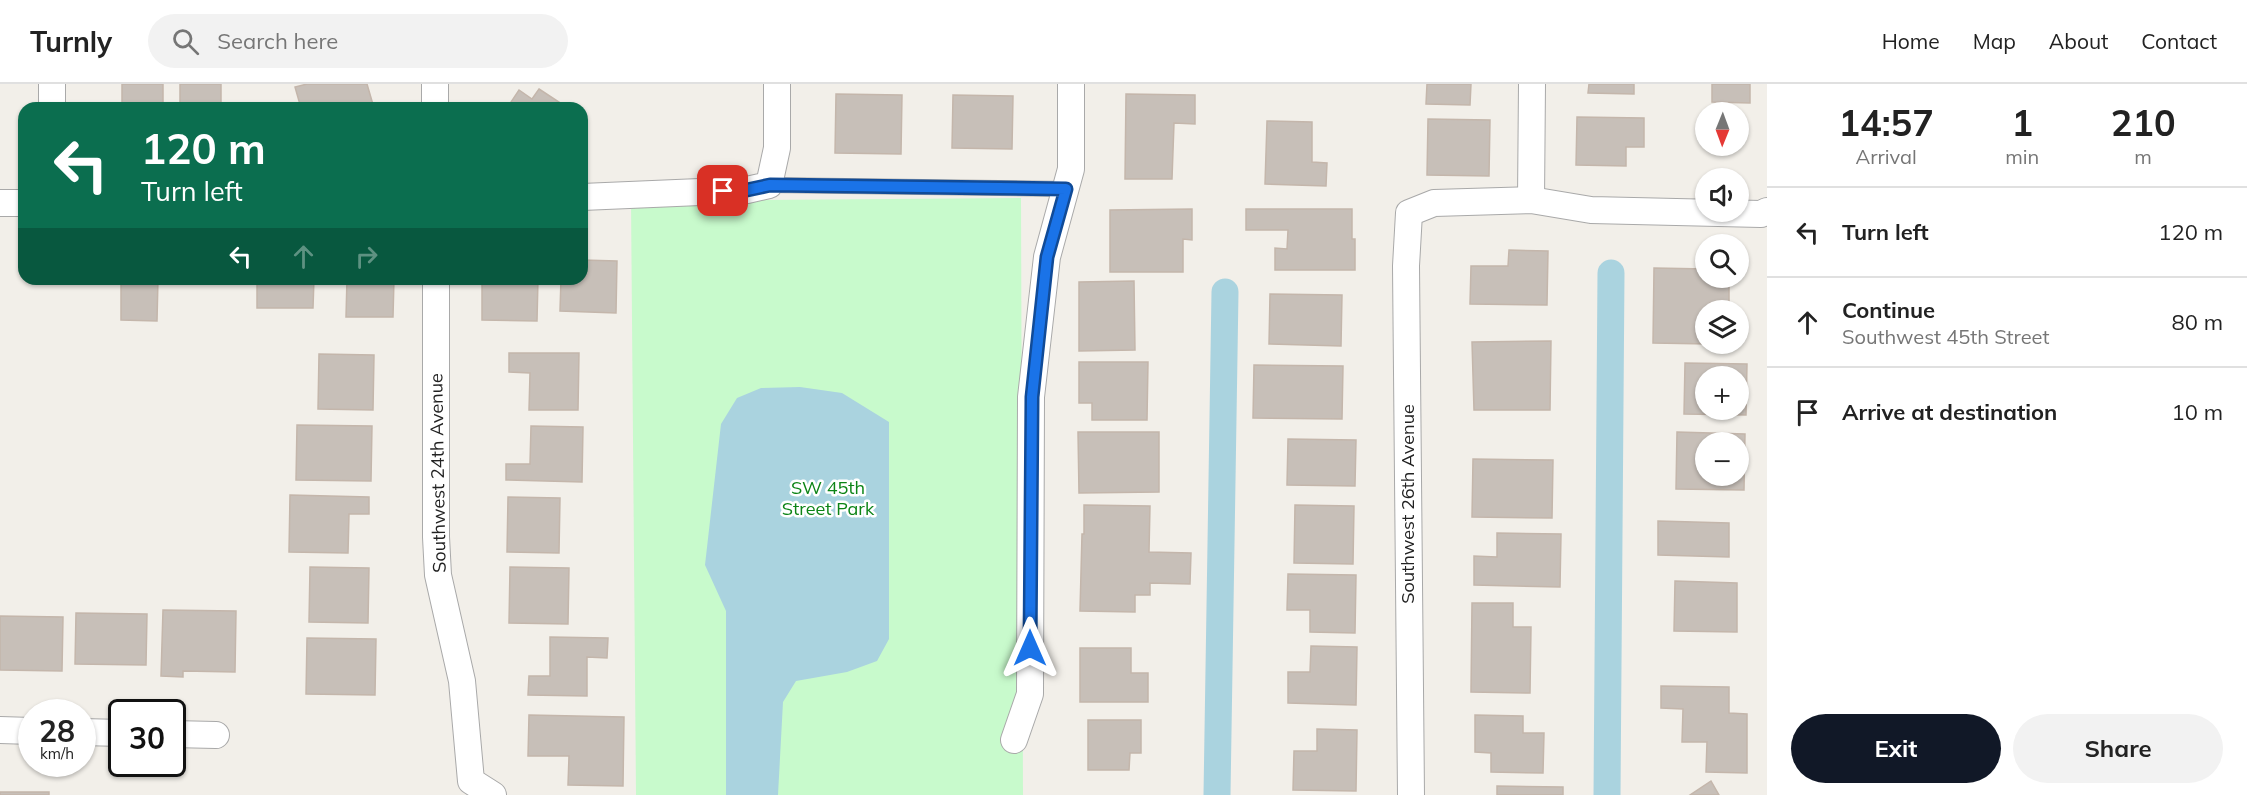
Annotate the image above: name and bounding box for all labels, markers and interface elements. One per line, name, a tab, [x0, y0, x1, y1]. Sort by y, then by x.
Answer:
search box	[148, 14, 568, 68]
text: Turnly	[30, 24, 112, 59]
icon: search	[169, 25, 202, 58]
text: Search here	[217, 27, 338, 55]
text: Home	[1882, 28, 1940, 54]
text: Map	[1973, 28, 2016, 54]
text: About	[2049, 28, 2108, 54]
text: Contact	[2141, 28, 2217, 54]
text: 14:57	[1838, 100, 1934, 145]
text: 1	[2011, 100, 2033, 145]
text: 210	[2111, 100, 2176, 145]
north arrow	[1695, 102, 1749, 156]
map controls	[1695, 102, 1749, 486]
text: 120 m	[141, 122, 266, 175]
icon: left	[42, 126, 120, 204]
text: Arrival	[1856, 144, 1917, 169]
text: min	[2005, 144, 2039, 169]
text: m	[2134, 144, 2152, 169]
pin	[697, 165, 748, 216]
button: sound	[1695, 168, 1749, 222]
text: Turn left	[141, 174, 243, 208]
icon: arrive	[706, 174, 739, 207]
icon: left	[1791, 216, 1824, 249]
text: Turn left	[1842, 218, 1929, 246]
text: 120 m	[2158, 218, 2223, 246]
button: search	[1695, 234, 1749, 288]
icon: left	[224, 240, 257, 273]
icon: ahead	[287, 240, 320, 273]
icon: right	[350, 240, 383, 273]
text: Continue	[1842, 296, 1935, 324]
button: layers	[1695, 300, 1749, 354]
icon: ahead	[1791, 306, 1824, 339]
text: 80 m	[2172, 308, 2223, 336]
text: Southwest 45th Street	[1842, 324, 2049, 349]
button: +	[1695, 366, 1749, 420]
street label: Southwest 24th Avenue	[424, 373, 451, 573]
icon: arrive	[1791, 396, 1824, 429]
text: Arrive at destination	[1842, 398, 2057, 426]
text: 10 m	[2172, 398, 2223, 426]
street label: Southwest 26th Avenue	[1396, 404, 1419, 604]
button: −	[1695, 432, 1749, 486]
park label: SW 45th Street Park	[782, 476, 875, 520]
position arrow	[998, 616, 1062, 680]
speed limit sign: 30	[108, 699, 186, 777]
text: 28	[39, 712, 75, 750]
button: Exit	[1791, 714, 2001, 783]
button: Share	[2013, 714, 2223, 783]
text: km/h	[40, 744, 74, 763]

